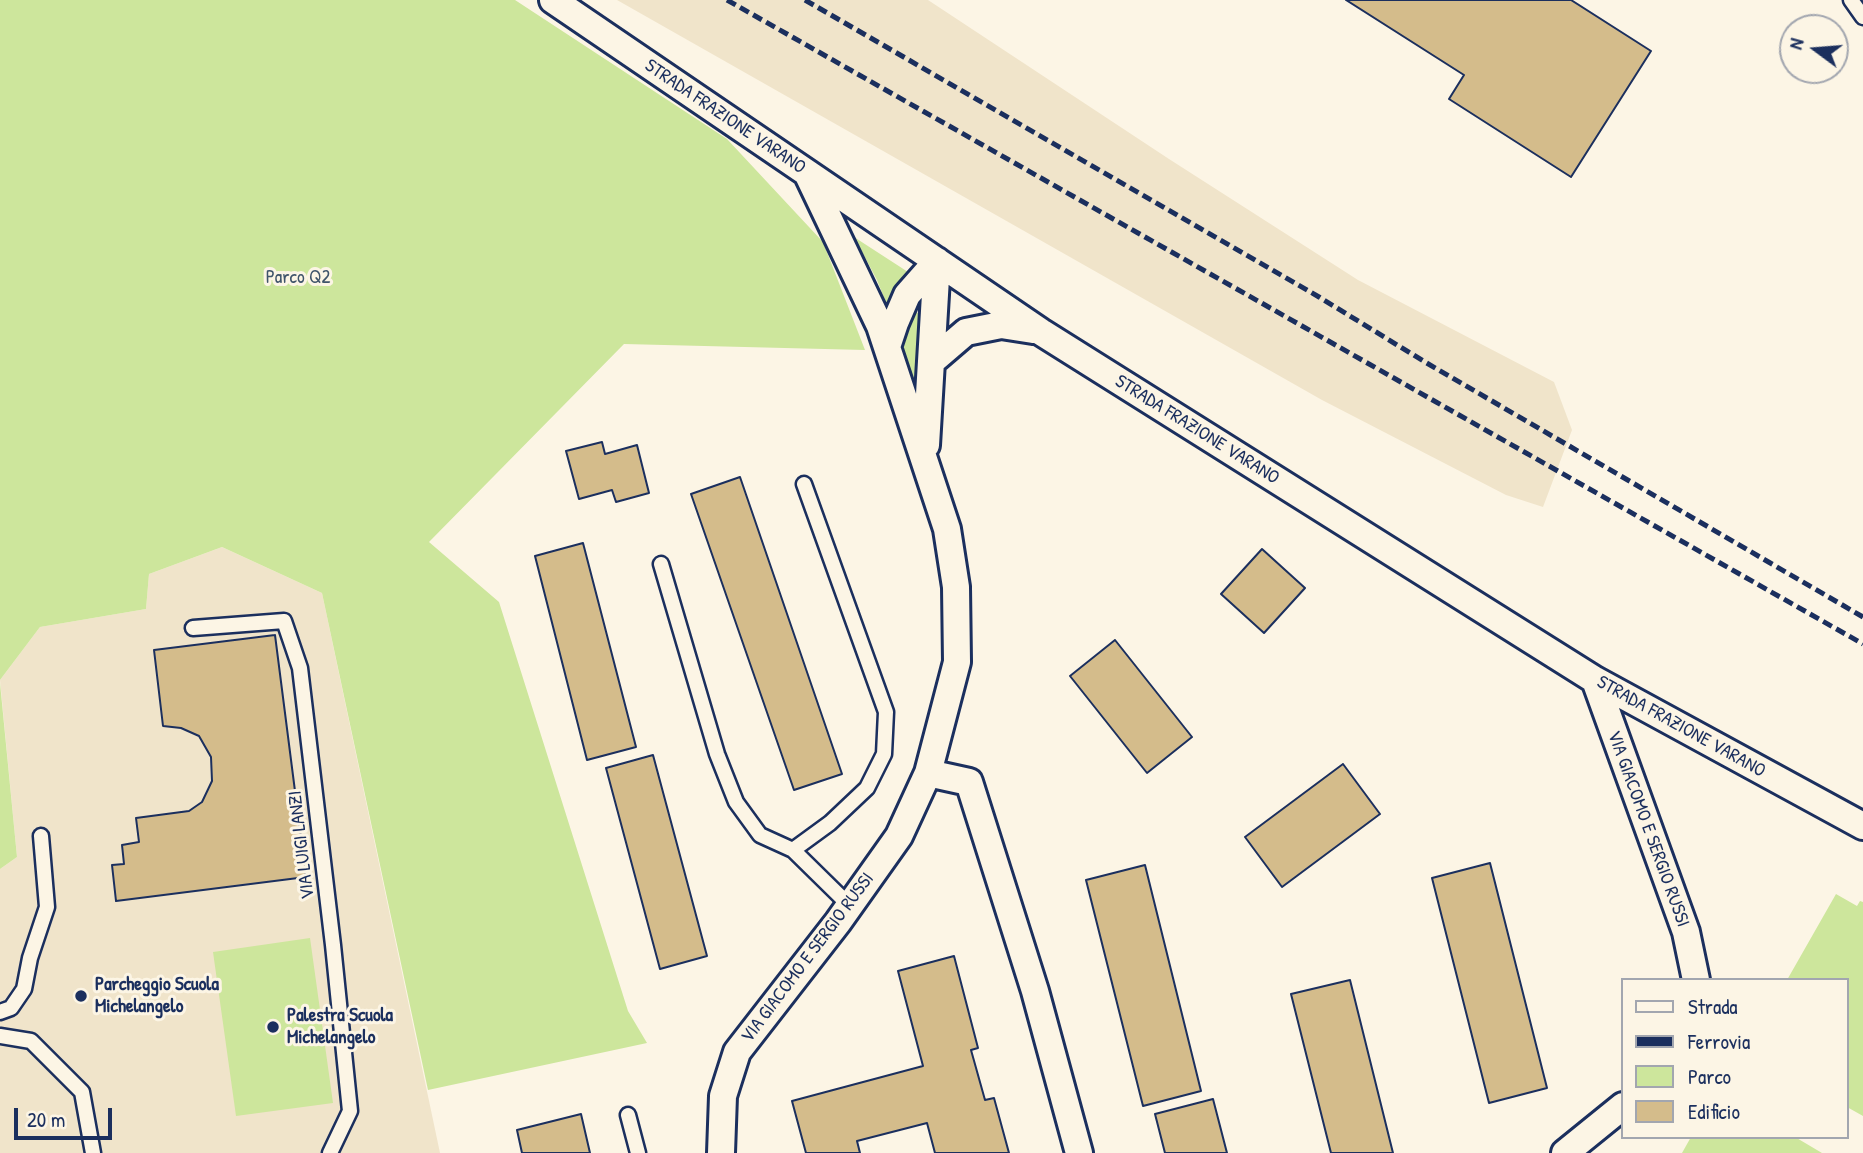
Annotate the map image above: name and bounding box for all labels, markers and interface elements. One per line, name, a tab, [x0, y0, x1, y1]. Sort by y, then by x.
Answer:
north arrow	[1779, 14, 1849, 84]
text: N	[1782, 35, 1810, 52]
street label: STRADA FRAZIONE VARANO	[640, 55, 810, 179]
park label: Parco Q2	[266, 267, 330, 289]
street label: STRADA FRAZIONE VARANO	[1111, 370, 1283, 490]
street label: STRADA FRAZIONE VARANO	[1593, 671, 1769, 783]
street label: VIA GIACOMO E SERGIO RUSSI	[1602, 728, 1694, 930]
street label: VIA LUIGI LANZI	[284, 789, 320, 901]
street label: VIA GIACOMO E SERGIO RUSSI	[737, 869, 879, 1047]
place label: Parcheggio Scuola Michelangelo	[95, 974, 219, 1018]
legend	[1622, 978, 1849, 1139]
marker: Parcheggio Scuola Michelangelo	[73, 988, 89, 1004]
text: Strada	[1688, 992, 1738, 1021]
place label: Palestra Scuola Michelangelo	[287, 1005, 393, 1049]
marker: Palestra Scuola Michelangelo	[265, 1019, 281, 1035]
text: Ferrovia	[1688, 1027, 1750, 1056]
text: Parco	[1688, 1062, 1731, 1091]
scale bar	[18, 1094, 116, 1138]
text: Edificio	[1688, 1097, 1740, 1126]
text: 20 m	[27, 1105, 65, 1134]

